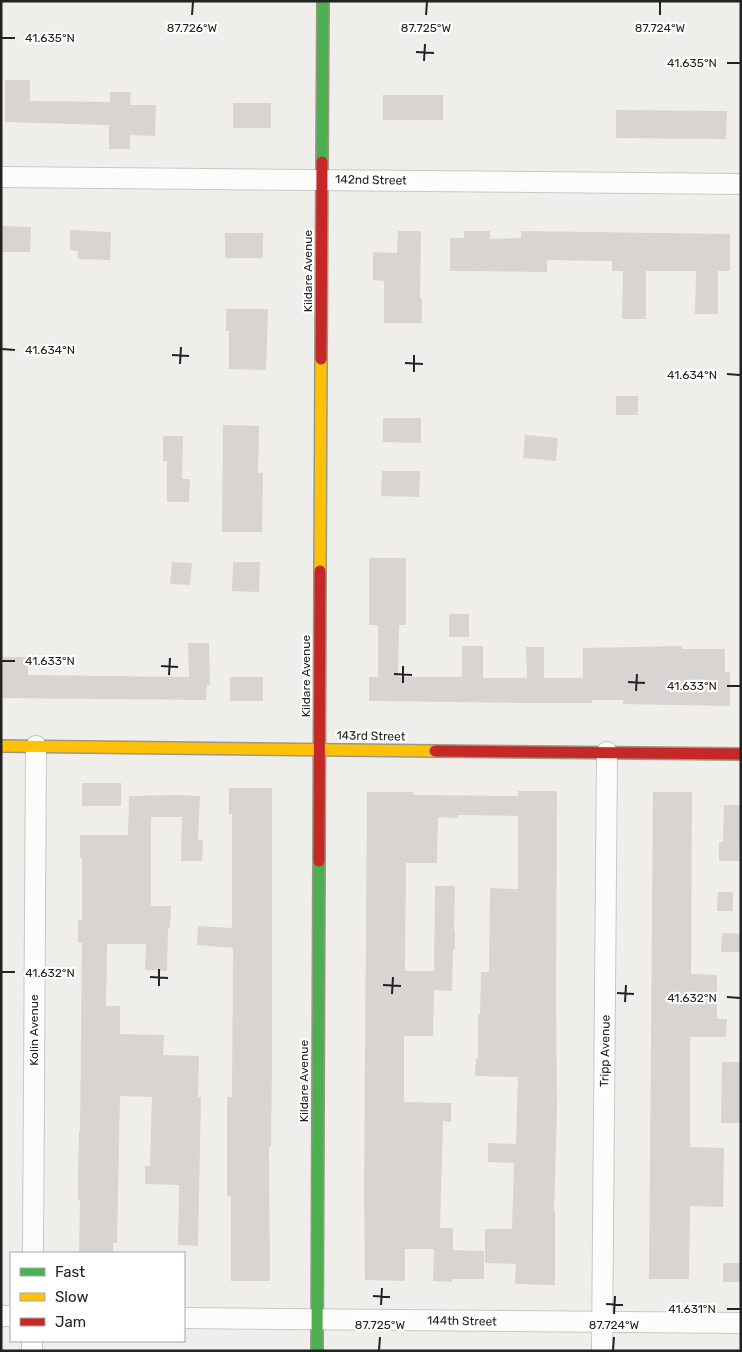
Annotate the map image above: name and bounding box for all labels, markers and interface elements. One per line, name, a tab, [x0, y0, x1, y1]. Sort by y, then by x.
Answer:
text: 87.726°W	[167, 21, 218, 35]
text: 87.725°W	[401, 21, 452, 35]
text: 87.724°W	[635, 21, 686, 35]
text: 41.635°N	[25, 31, 75, 45]
text: 41.635°N	[667, 56, 717, 70]
street label: 142nd Street	[335, 172, 407, 188]
street label: Kildare Avenue	[301, 229, 315, 312]
text: 41.634°N	[25, 343, 75, 357]
text: 41.634°N	[667, 368, 717, 382]
street label: Kildare Avenue	[299, 634, 313, 717]
text: 41.633°N	[25, 654, 75, 668]
text: 41.633°N	[667, 679, 717, 693]
street label: 143rd Street	[336, 728, 406, 744]
text: 41.632°N	[25, 966, 75, 980]
text: 41.632°N	[667, 991, 717, 1005]
street label: Kolin Avenue	[27, 994, 41, 1066]
street label: Tripp Avenue	[597, 1014, 613, 1087]
street label: Kildare Avenue	[297, 1039, 311, 1122]
legend	[10, 1252, 185, 1342]
text: Fast	[55, 1263, 85, 1281]
text: Slow	[55, 1288, 88, 1306]
text: 41.631°N	[668, 1302, 716, 1316]
text: Jam	[55, 1313, 86, 1331]
street label: 144th Street	[427, 1313, 497, 1329]
text: 87.725°W	[355, 1318, 406, 1332]
text: 87.724°W	[589, 1318, 640, 1332]

